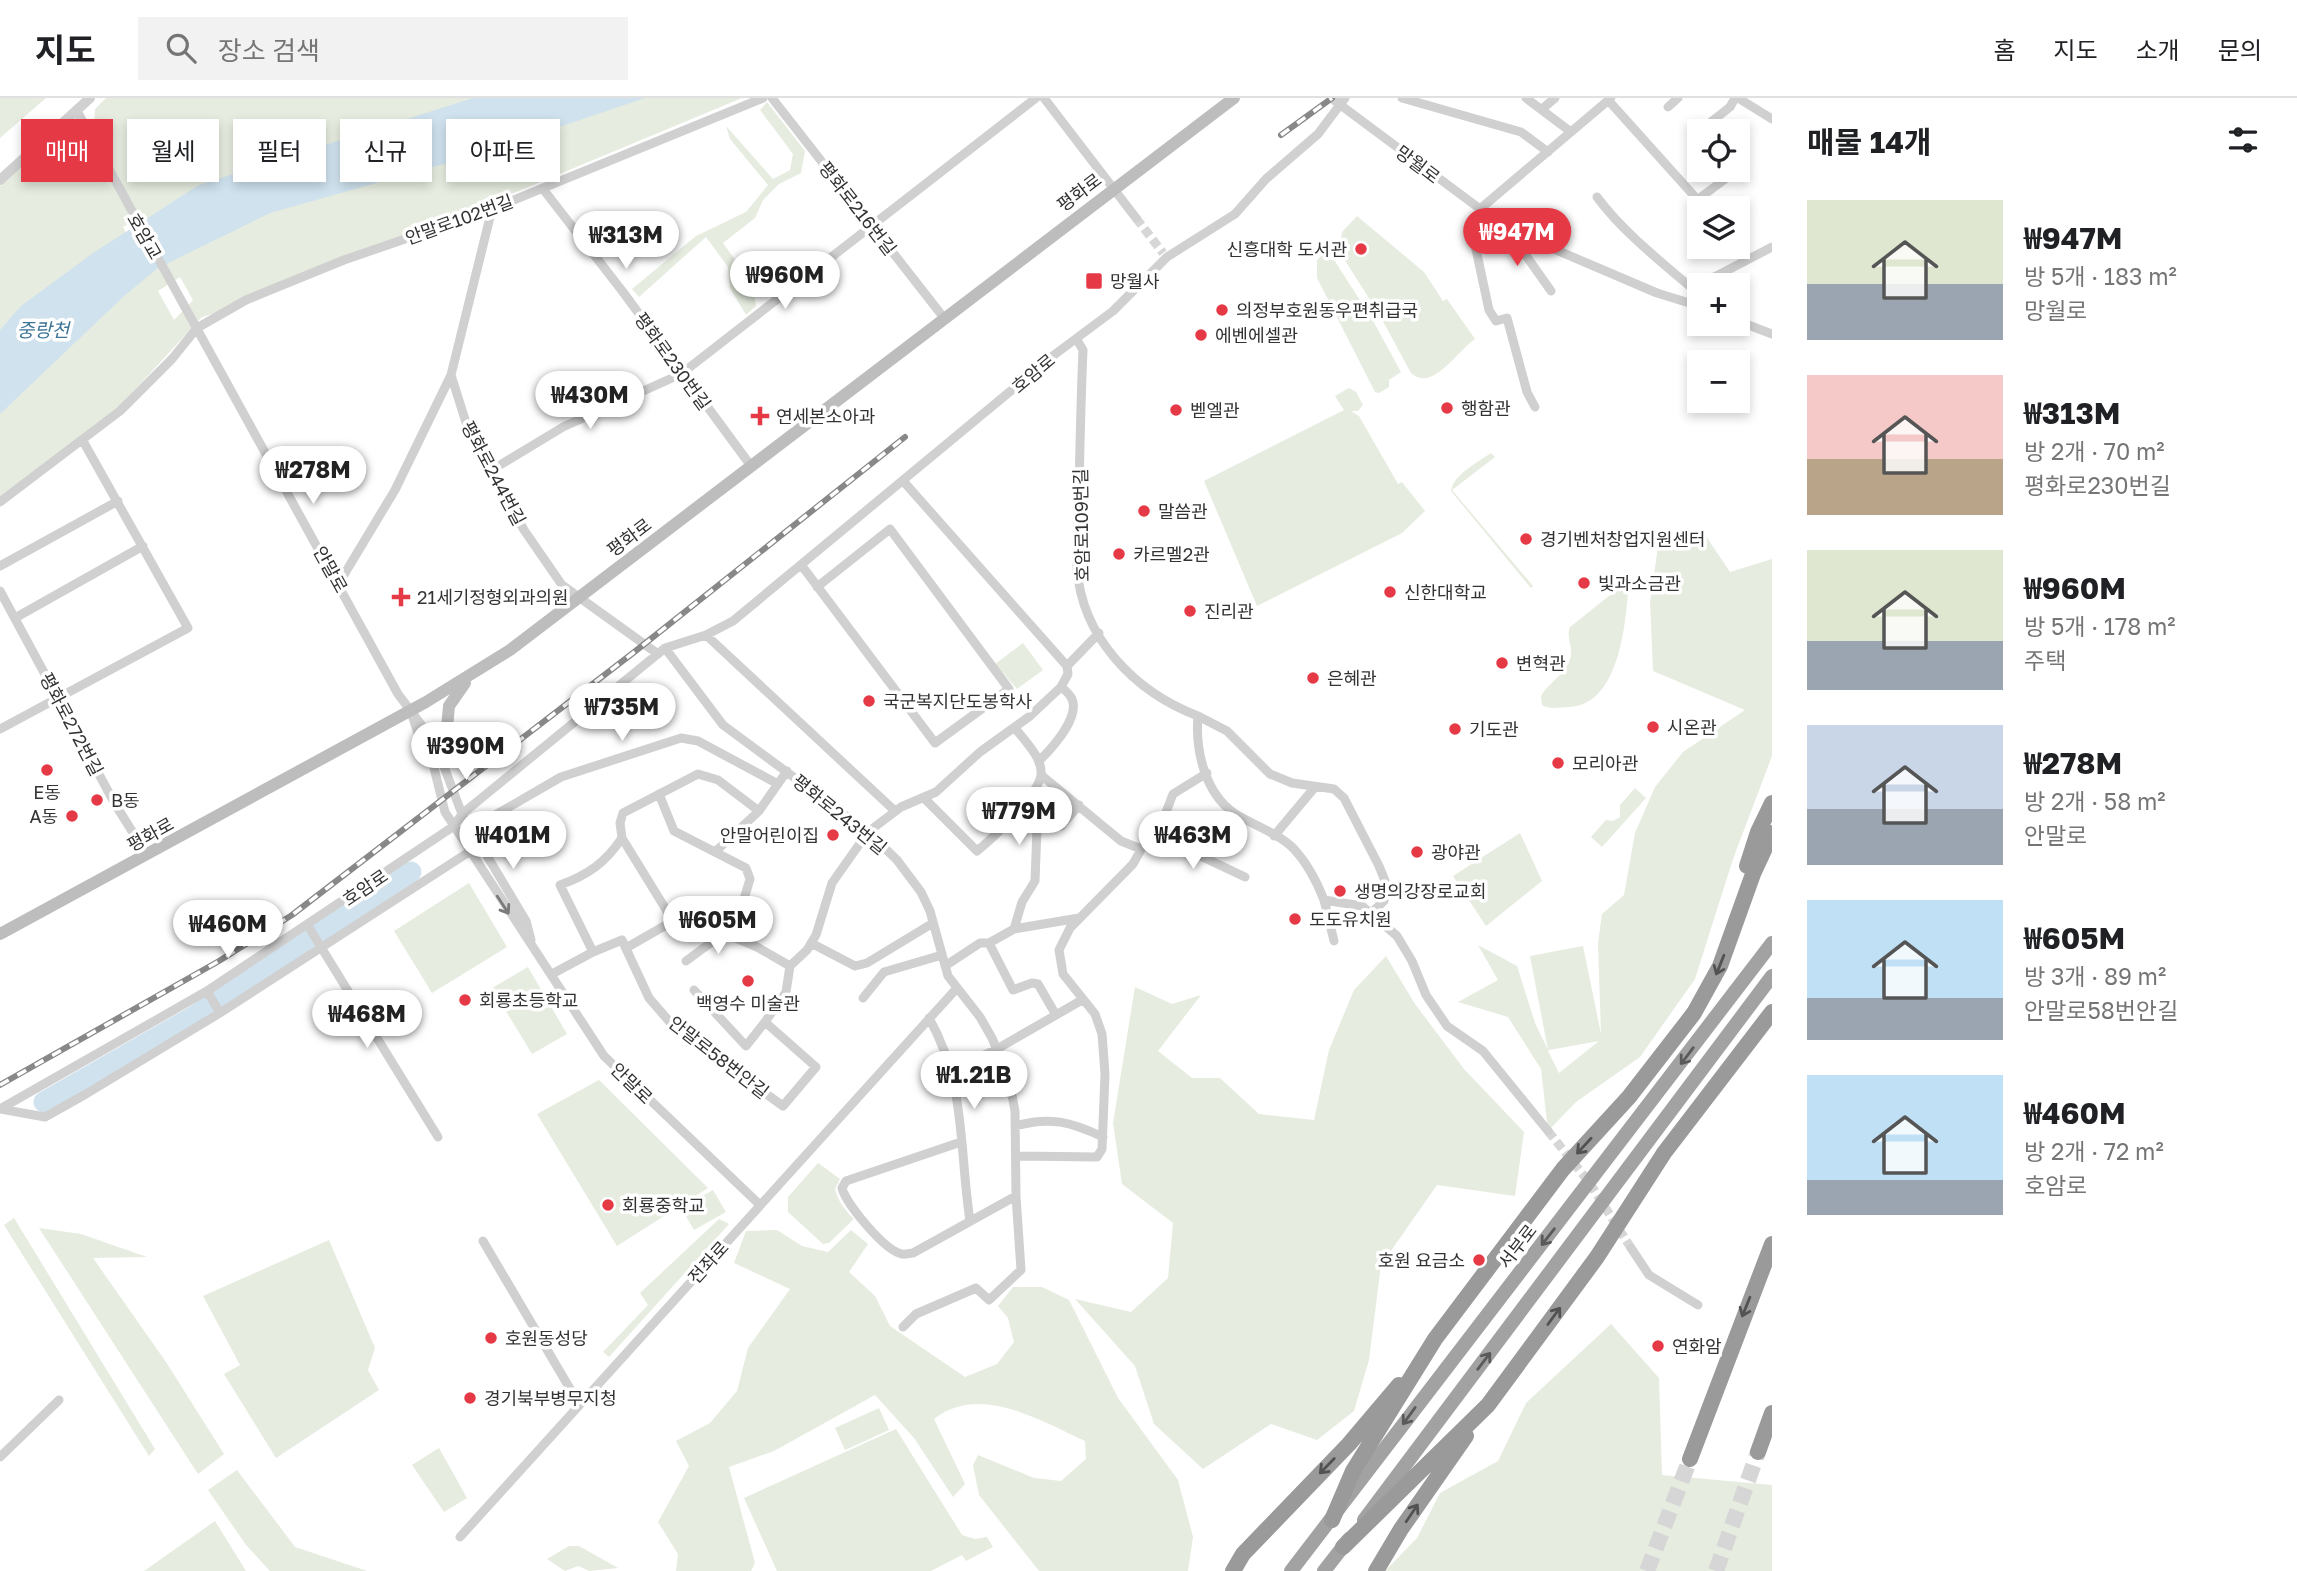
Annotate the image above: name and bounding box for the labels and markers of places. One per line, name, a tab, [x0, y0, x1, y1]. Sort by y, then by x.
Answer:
pin: ₩947M	[1468, 208, 1566, 268]
pin: ₩313M	[577, 212, 675, 271]
place label: 신흥대학 도서관	[1227, 238, 1347, 260]
marker: 신흥대학 도서관	[1353, 241, 1369, 257]
pin: ₩960M	[736, 252, 834, 311]
place label: 망월사	[1110, 270, 1160, 292]
marker: 망월사	[1084, 271, 1104, 291]
place label: 의정부호원동우편취급국	[1236, 299, 1418, 321]
marker: 의정부호원동우편취급국	[1214, 302, 1230, 318]
place label: 에벤에셀관	[1215, 324, 1298, 346]
marker: 에벤에셀관	[1193, 327, 1209, 343]
pin: ₩430M	[541, 372, 639, 431]
place label: 행함관	[1461, 397, 1511, 419]
place label: 벧엘관	[1190, 399, 1240, 421]
marker: 행함관	[1439, 400, 1455, 416]
marker: 벧엘관	[1168, 402, 1184, 418]
place label: 연세본소아과	[776, 405, 876, 427]
marker: 연세본소아과	[750, 406, 770, 426]
pin: ₩278M	[264, 446, 362, 506]
place label: 말씀관	[1158, 500, 1208, 522]
marker: 말씀관	[1136, 503, 1152, 519]
place label: 경기벤처창업지원센터	[1540, 528, 1706, 550]
marker: 경기벤처창업지원센터	[1518, 531, 1534, 547]
place label: 카르멜2관	[1133, 543, 1210, 565]
marker: 카르멜2관	[1111, 546, 1127, 562]
place label: 빛과소금관	[1598, 572, 1681, 594]
marker: 빛과소금관	[1576, 575, 1592, 591]
place label: 신한대학교	[1404, 581, 1487, 603]
marker: 신한대학교	[1382, 584, 1398, 600]
place label: 21세기정형외과의원	[417, 586, 569, 608]
marker: 21세기정형외과의원	[391, 587, 411, 607]
place label: 진리관	[1204, 600, 1254, 622]
marker: 진리관	[1182, 603, 1198, 619]
place label: 변혁관	[1516, 652, 1566, 674]
marker: 변혁관	[1494, 655, 1510, 671]
place label: 은혜관	[1327, 667, 1377, 689]
marker: 은혜관	[1305, 670, 1321, 686]
pin: ₩735M	[573, 684, 671, 743]
place label: 국군복지단도봉학사	[883, 690, 1032, 712]
marker: 국군복지단도봉학사	[861, 693, 877, 709]
place label: 시온관	[1667, 716, 1717, 738]
place label: 기도관	[1469, 718, 1519, 740]
marker: 시온관	[1645, 719, 1661, 735]
marker: 기도관	[1447, 721, 1463, 737]
pin: ₩390M	[417, 722, 515, 782]
place label: 모리아관	[1572, 752, 1639, 774]
marker: 모리아관	[1550, 755, 1566, 771]
marker: E동	[39, 762, 55, 778]
place label: E동	[33, 781, 61, 803]
pin: ₩779M	[970, 788, 1068, 847]
place label: B동	[111, 789, 140, 811]
marker: B동	[89, 792, 105, 808]
place label: A동	[29, 805, 58, 827]
marker: A동	[64, 808, 80, 824]
pin: ₩401M	[464, 812, 562, 871]
pin: ₩463M	[1144, 812, 1242, 871]
place label: 안말어린이집	[720, 824, 819, 846]
marker: 안말어린이집	[825, 827, 841, 843]
place label: 광야관	[1431, 841, 1481, 863]
marker: 광야관	[1409, 844, 1425, 860]
place label: 생명의강장로교회	[1354, 880, 1486, 902]
marker: 생명의강장로교회	[1332, 883, 1348, 899]
pin: ₩605M	[669, 896, 767, 956]
pin: ₩460M	[179, 900, 277, 960]
place label: 도도유치원	[1309, 908, 1392, 930]
marker: 도도유치원	[1287, 911, 1303, 927]
marker: 백영수 미술관	[740, 973, 756, 989]
place label: 회룡초등학교	[479, 989, 578, 1011]
pin: ₩468M	[318, 990, 416, 1050]
marker: 회룡초등학교	[457, 992, 473, 1008]
place label: 백영수 미술관	[696, 992, 800, 1014]
pin: ₩1.21B	[917, 1052, 1031, 1111]
place label: 회룡중학교	[622, 1194, 705, 1216]
marker: 회룡중학교	[600, 1197, 616, 1213]
place label: 호원 요금소	[1378, 1249, 1465, 1271]
marker: 호원 요금소	[1471, 1252, 1487, 1268]
place label: 호원동성당	[505, 1327, 588, 1349]
marker: 호원동성당	[483, 1330, 499, 1346]
place label: 연화암	[1672, 1335, 1722, 1357]
marker: 연화암	[1650, 1338, 1666, 1354]
place label: 경기북부병무지청	[484, 1387, 616, 1409]
marker: 경기북부병무지청	[462, 1390, 478, 1406]

